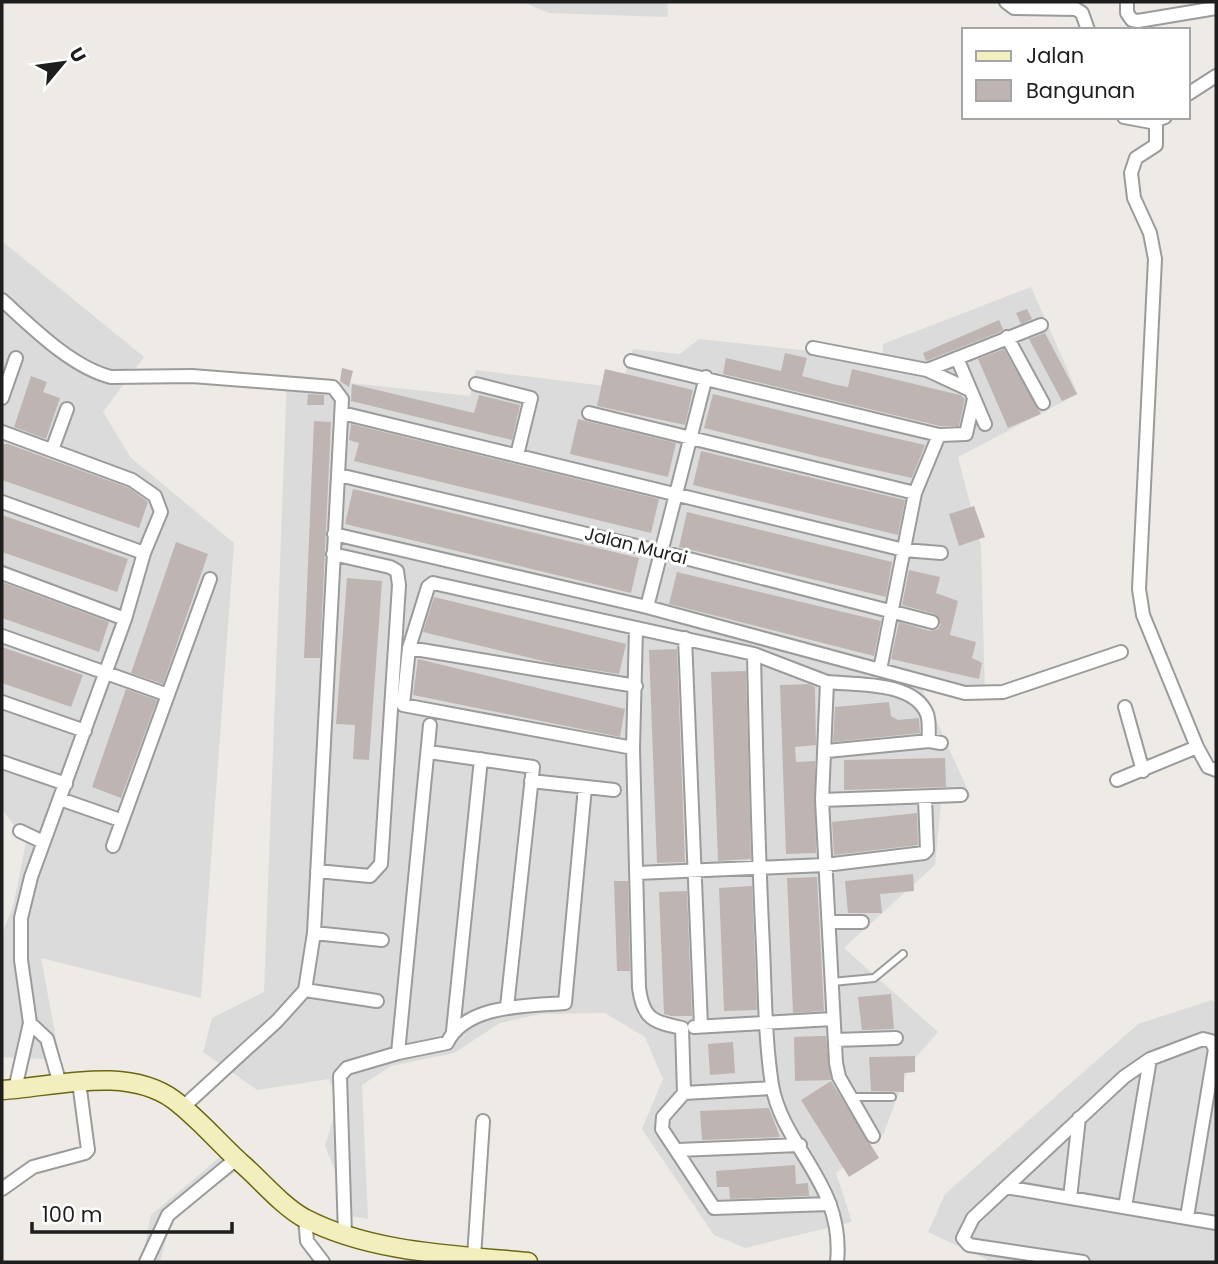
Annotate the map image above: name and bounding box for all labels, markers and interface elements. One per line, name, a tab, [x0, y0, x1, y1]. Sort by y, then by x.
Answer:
north arrow	[28, 28, 98, 98]
legend	[962, 28, 1190, 119]
text: Jalan	[1026, 41, 1084, 70]
text: U	[62, 43, 92, 67]
text: Bangunan	[1026, 76, 1135, 105]
street label: Jalan Murai	[582, 521, 690, 570]
scale bar	[32, 1190, 231, 1234]
text: 100 m	[42, 1200, 102, 1229]

